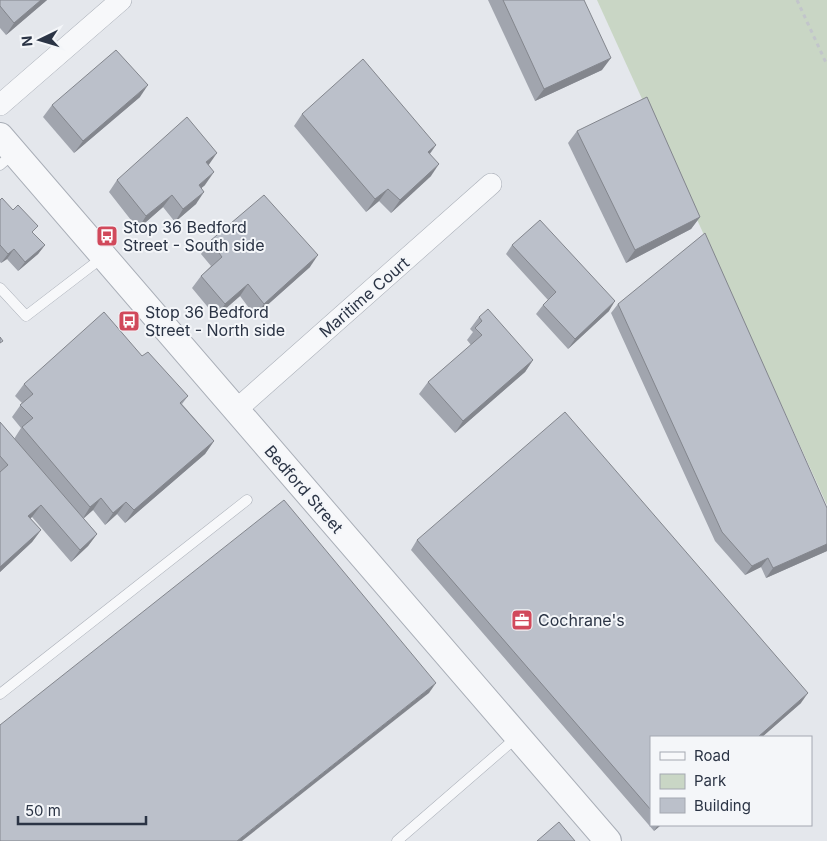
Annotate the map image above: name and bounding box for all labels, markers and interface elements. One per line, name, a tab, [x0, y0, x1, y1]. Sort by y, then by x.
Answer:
north arrow	[15, 15, 65, 65]
text: N	[18, 35, 35, 47]
place label: Stop 36 Bedford Street - South side	[123, 217, 264, 255]
bus stop icon: Stop 36 Bedford Street - South side	[95, 224, 119, 248]
street label: Maritime Court	[315, 252, 413, 342]
place label: Stop 36 Bedford Street - North side	[145, 302, 285, 340]
bus stop icon: Stop 36 Bedford Street - North side	[117, 309, 141, 333]
street label: Bedford Street	[260, 441, 348, 537]
office icon: Cochrane's	[510, 608, 534, 632]
place label: Cochrane's	[538, 610, 625, 630]
legend	[650, 736, 812, 826]
text: Road	[694, 746, 730, 765]
text: Park	[694, 771, 727, 790]
scale bar	[18, 794, 145, 826]
text: Building	[694, 796, 751, 815]
text: 50 m	[25, 801, 61, 820]

